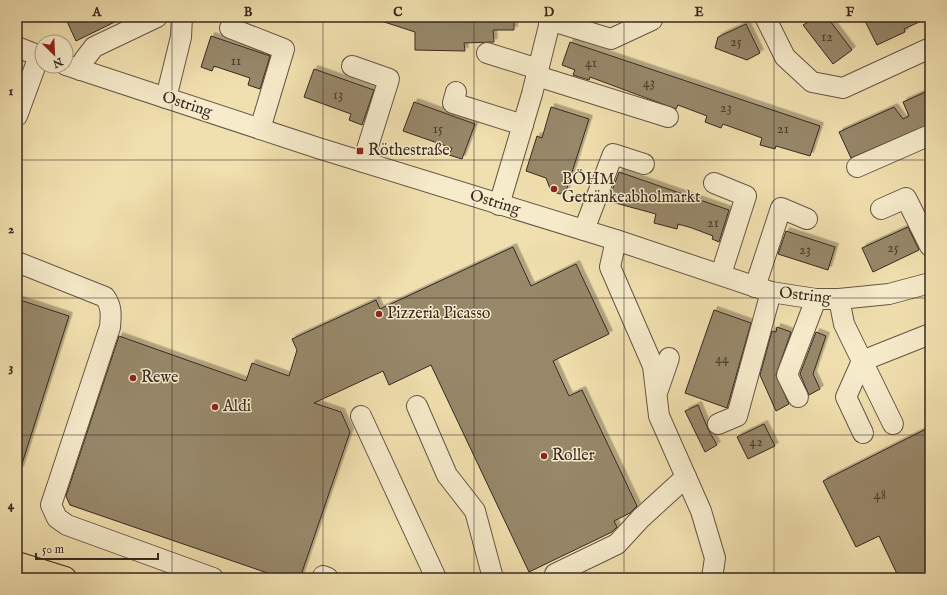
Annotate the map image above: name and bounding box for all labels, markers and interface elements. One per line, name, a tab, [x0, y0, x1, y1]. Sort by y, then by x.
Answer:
text: A	[92, 4, 103, 21]
text: B	[244, 4, 253, 21]
text: C	[393, 4, 403, 21]
text: D	[544, 4, 555, 21]
text: E	[694, 4, 704, 21]
text: F	[846, 4, 855, 21]
house number: 12	[821, 28, 833, 46]
house number: 25	[730, 33, 742, 51]
north arrow	[34, 34, 74, 74]
house number: 11	[231, 52, 241, 70]
text: N	[50, 53, 66, 71]
house number: 41	[585, 54, 597, 72]
house number: 43	[643, 74, 655, 92]
text: 1	[9, 83, 14, 100]
house number: 13	[333, 86, 343, 104]
street label: Ostring	[159, 87, 215, 123]
house number: 23	[720, 99, 732, 117]
house number: 15	[433, 120, 443, 138]
house number: 21	[777, 120, 789, 138]
place label: Röthestraße	[368, 141, 450, 161]
marker: Röthestraße	[355, 146, 365, 156]
place label: BÖHM Getränkeabholmarkt	[562, 169, 701, 208]
marker: BÖHM Getränkeabholmarkt	[549, 184, 559, 194]
street label: Ostring	[467, 186, 523, 220]
house number: 21	[707, 214, 719, 232]
text: 2	[8, 221, 14, 238]
house number: 25	[887, 239, 899, 257]
house number: 23	[799, 241, 811, 259]
street label: Ostring	[778, 283, 832, 309]
place label: Pizzeria Picasso	[387, 304, 491, 324]
marker: Pizzeria Picasso	[374, 309, 384, 319]
house number: 44	[715, 350, 729, 368]
text: 3	[9, 359, 14, 376]
place label: Rewe	[141, 368, 178, 388]
marker: Rewe	[128, 373, 138, 383]
place label: Aldi	[222, 397, 251, 417]
marker: Aldi	[210, 402, 220, 412]
house number: 42	[749, 433, 763, 451]
place label: Roller	[552, 446, 595, 466]
marker: Roller	[539, 451, 549, 461]
house number: 48	[874, 486, 886, 504]
text: 4	[8, 497, 15, 514]
scale bar	[36, 535, 158, 561]
text: 50 m	[42, 542, 64, 557]

